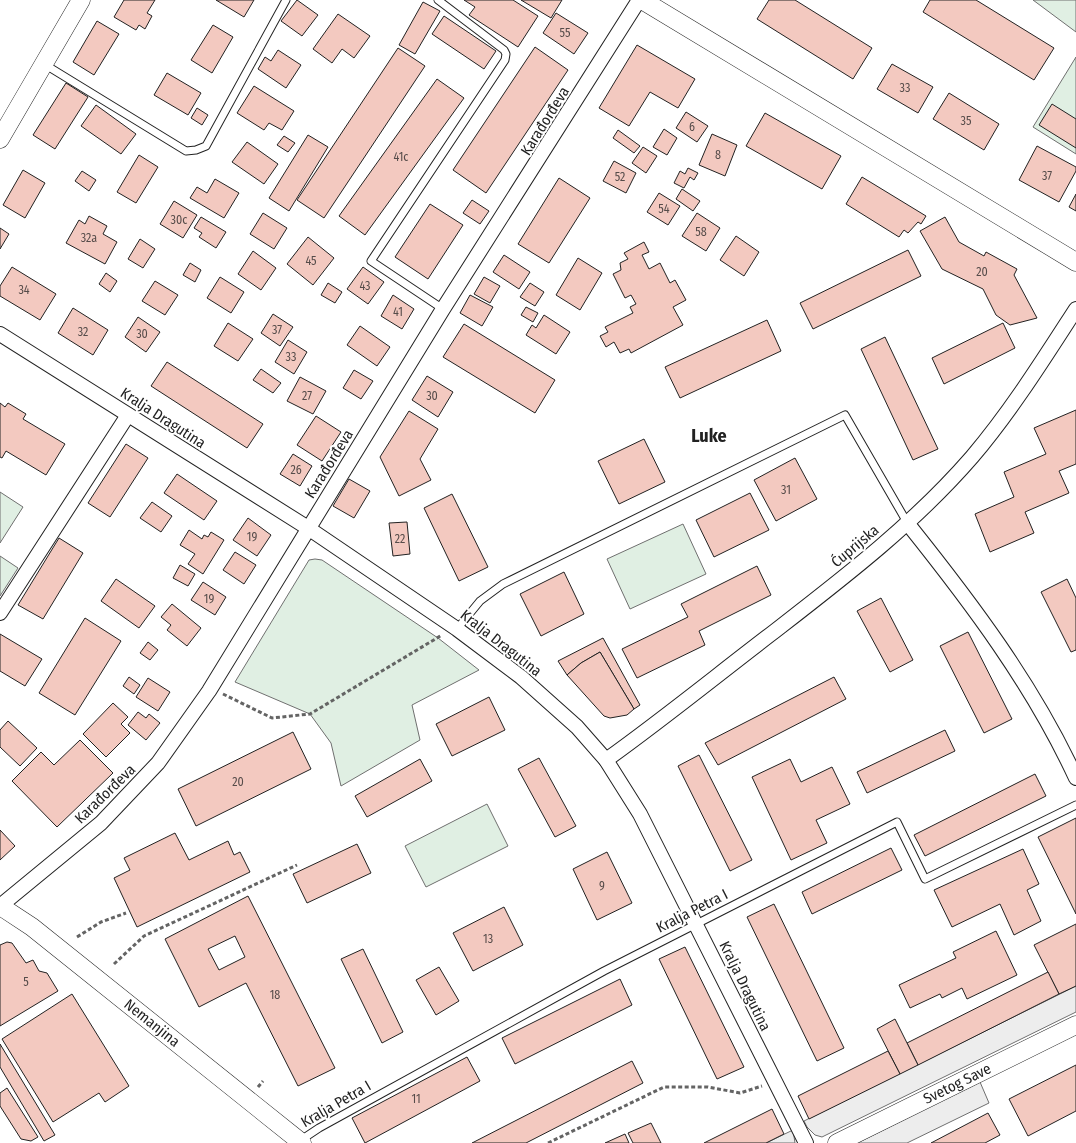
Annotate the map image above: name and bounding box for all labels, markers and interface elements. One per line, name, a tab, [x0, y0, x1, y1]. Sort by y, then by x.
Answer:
house number: 55	[560, 26, 571, 40]
house number: 33	[900, 81, 910, 95]
street label: Karađorđeva	[517, 83, 573, 159]
house number: 35	[961, 114, 972, 128]
house number: 6	[689, 120, 695, 134]
house number: 8	[715, 148, 721, 162]
house number: 41c	[394, 150, 408, 164]
house number: 37	[1042, 169, 1052, 183]
house number: 52	[615, 170, 625, 184]
house number: 54	[658, 202, 670, 216]
house number: 30c	[171, 213, 187, 227]
house number: 58	[695, 225, 707, 239]
house number: 32a	[81, 231, 97, 245]
house number: 45	[305, 254, 317, 268]
house number: 20	[976, 265, 988, 279]
house number: 43	[359, 279, 371, 293]
house number: 34	[18, 283, 30, 297]
house number: 41	[393, 305, 403, 319]
house number: 37	[272, 323, 282, 337]
house number: 32	[78, 325, 88, 339]
house number: 30	[136, 327, 148, 341]
house number: 33	[286, 350, 296, 364]
street label: Kralja Dragutina	[117, 384, 209, 452]
house number: 27	[302, 389, 312, 403]
house number: 30	[426, 389, 438, 403]
district label: Luke	[691, 425, 727, 447]
street label: Karađorđeva	[301, 426, 357, 502]
house number: 26	[290, 463, 302, 477]
house number: 31	[781, 483, 791, 497]
street label: Ćuprijska	[828, 521, 882, 571]
house number: 19	[247, 530, 257, 544]
house number: 22	[395, 532, 405, 546]
house number: 19	[204, 592, 214, 606]
street label: Kralja Dragutina	[457, 606, 545, 680]
street label: Karađorđeva	[71, 761, 139, 827]
house number: 20	[232, 775, 244, 789]
house number: 9	[599, 879, 605, 893]
street label: Kralja Petra I	[653, 885, 731, 937]
house number: 13	[483, 932, 493, 946]
street label: Kralja Dragutina	[715, 938, 775, 1034]
house number: 5	[23, 975, 29, 989]
house number: 18	[270, 988, 280, 1002]
street label: Nemanjina	[121, 995, 183, 1051]
street label: Svetog Save	[920, 1059, 994, 1108]
street label: Kralja Petra I	[298, 1077, 374, 1131]
house number: 11	[411, 1092, 421, 1106]

